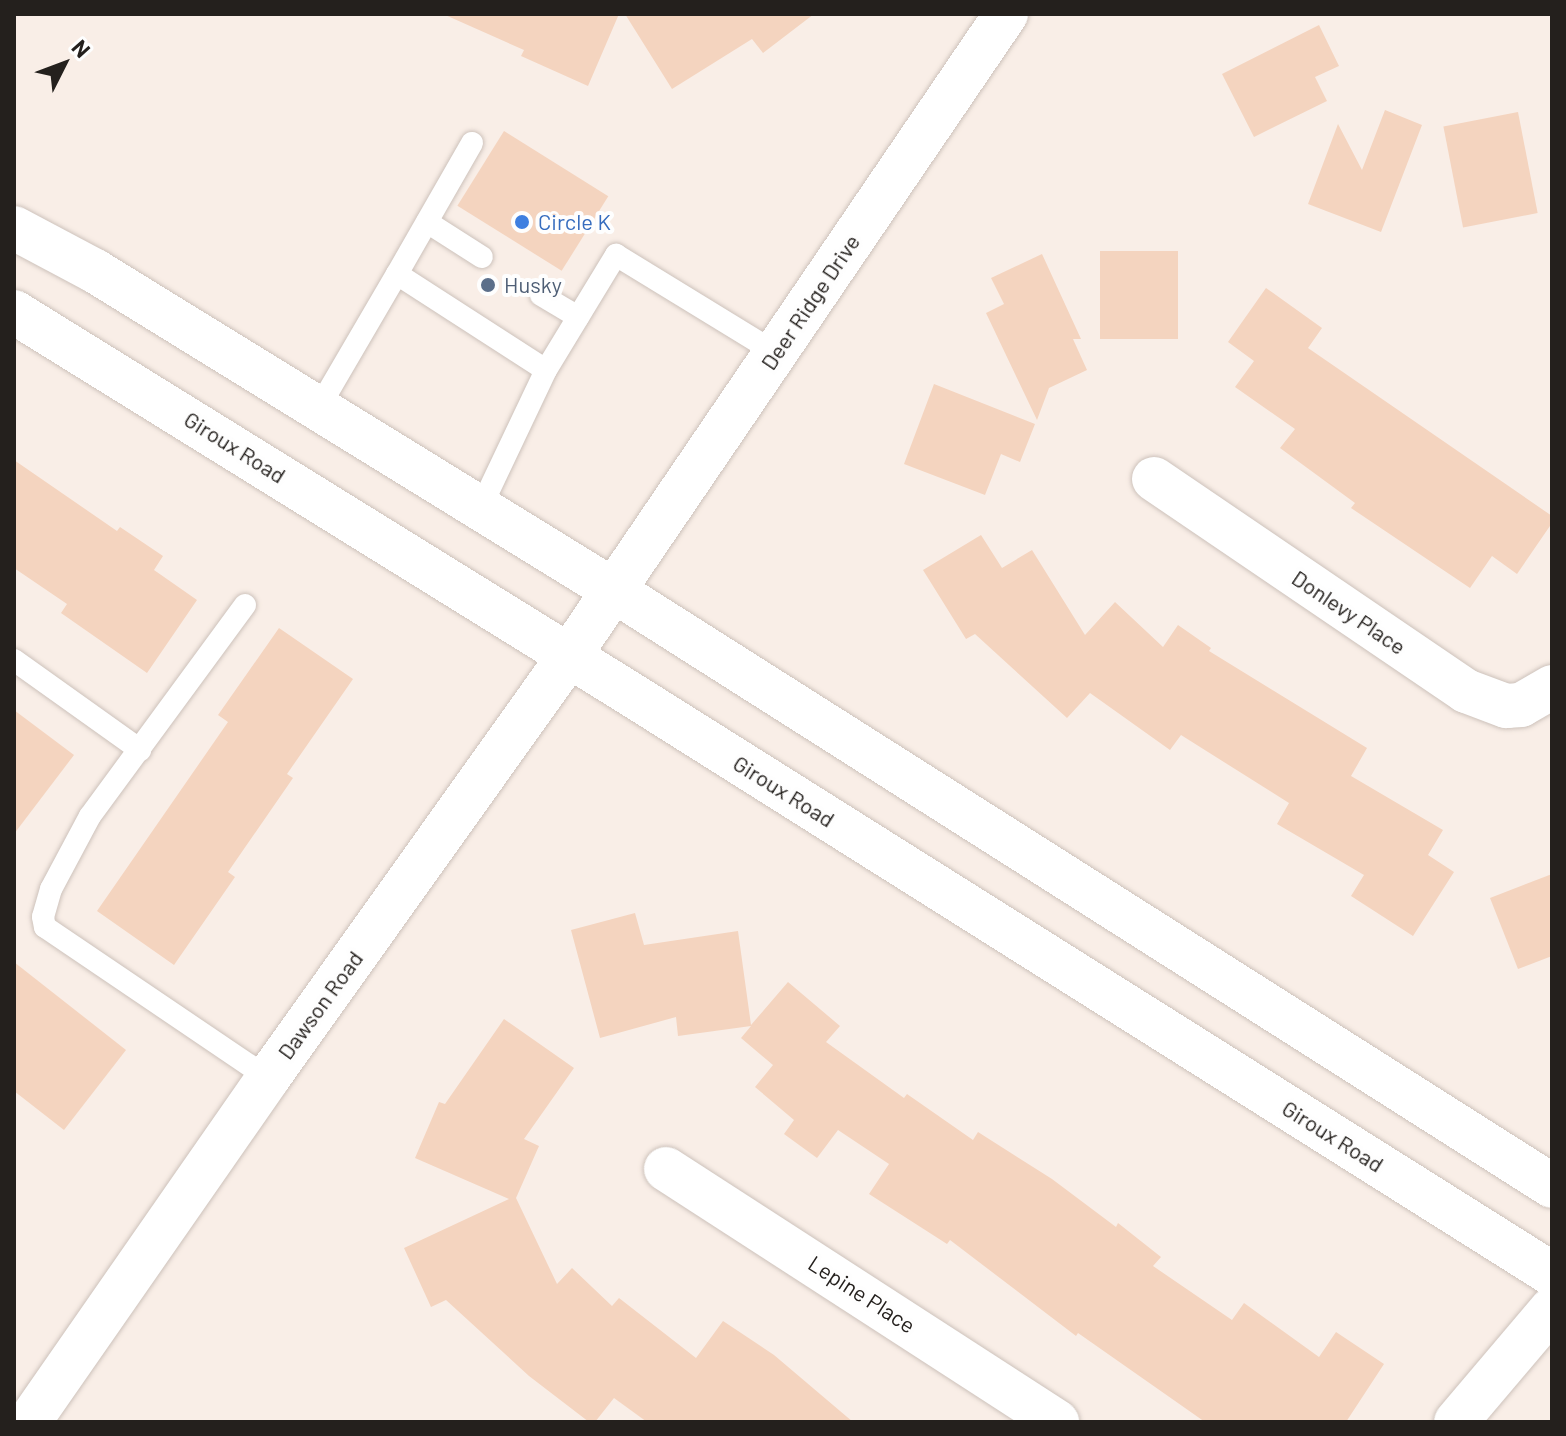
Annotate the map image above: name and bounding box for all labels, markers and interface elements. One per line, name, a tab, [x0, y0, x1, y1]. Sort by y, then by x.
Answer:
north arrow	[24, 24, 104, 104]
text: N	[67, 34, 96, 62]
place label: Circle K	[538, 209, 611, 235]
marker: Circle K	[513, 213, 531, 231]
street label: Deer Ridge Drive	[755, 229, 865, 375]
place label: Husky	[504, 272, 562, 298]
marker: Husky	[479, 276, 497, 294]
street label: Giroux Road	[180, 406, 290, 488]
street label: Donlevy Place	[1287, 564, 1411, 660]
street label: Giroux Road	[729, 750, 839, 832]
street label: Dawson Road	[272, 946, 368, 1064]
street label: Giroux Road	[1278, 1095, 1388, 1177]
street label: Lepine Place	[804, 1250, 920, 1338]

